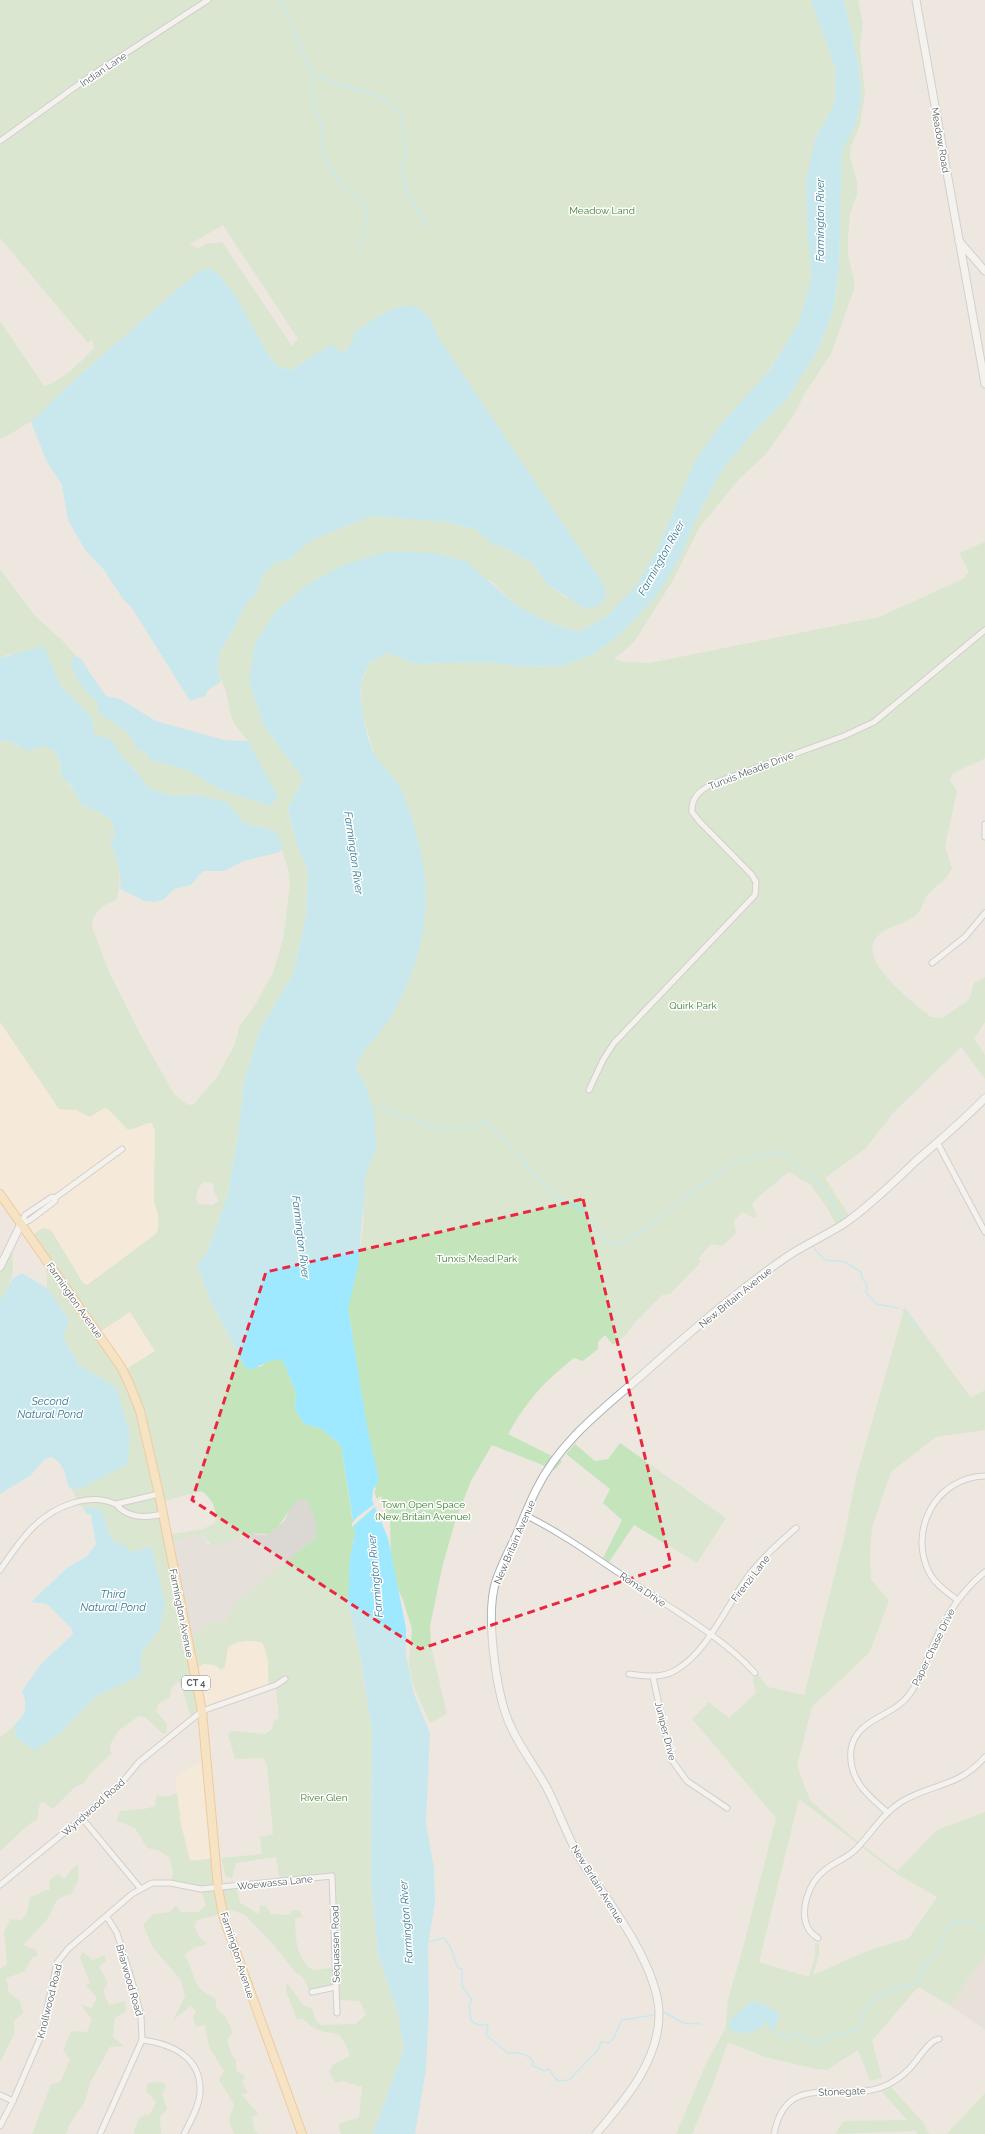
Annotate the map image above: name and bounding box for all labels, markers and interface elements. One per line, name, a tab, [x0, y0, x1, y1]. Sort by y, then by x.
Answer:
street label: Indian Lane	[78, 50, 129, 89]
street label: Meadow Road	[929, 106, 952, 174]
water label: Farmington River	[814, 177, 827, 262]
park label: Meadow Land	[569, 205, 635, 216]
water label: Farmington River	[635, 517, 688, 598]
street label: Tunxis Meade Drive	[707, 749, 795, 792]
water label: Farmington River	[341, 811, 366, 897]
park label: Quirk Park	[669, 1000, 717, 1011]
water label: Farmington River	[289, 1195, 312, 1281]
park label: Tunxis Mead Park	[437, 1253, 518, 1264]
street label: Farmington Avenue	[44, 1260, 105, 1340]
street label: New Britain Avenue	[697, 1265, 774, 1330]
water label: Second Natural Pond	[17, 1395, 83, 1421]
street label: New Britain Avenue	[492, 1498, 537, 1586]
park label: Town Open Space (New Britain Avenue)	[375, 1499, 471, 1522]
water label: Farmington River	[365, 1532, 386, 1618]
street label: Firenzi Lane	[729, 1553, 772, 1604]
street label: Farmington Avenue	[168, 1568, 196, 1658]
street label: Roma Drive	[618, 1570, 668, 1609]
water label: Third Natural Pond	[80, 1588, 146, 1614]
street label: Paper Chase Drive	[910, 1607, 957, 1688]
road number: CT 4	[182, 1676, 210, 1690]
street label: Juniper Drive	[653, 1700, 678, 1762]
street label: Wyndwood Road	[60, 1776, 127, 1838]
park label: River Glen	[300, 1792, 348, 1803]
street label: New Britain Avenue	[569, 1843, 626, 1926]
street label: Woewassa Lane	[237, 1873, 313, 1892]
water label: Farmington River	[397, 1879, 416, 1964]
street label: Sequassen Road	[329, 1905, 342, 1983]
street label: Farmington Avenue	[218, 1911, 257, 2000]
street label: Briarwood Road	[114, 1943, 145, 2017]
street label: Knollwood Road	[35, 1963, 64, 2039]
street label: Stonegate	[818, 2085, 866, 2098]

